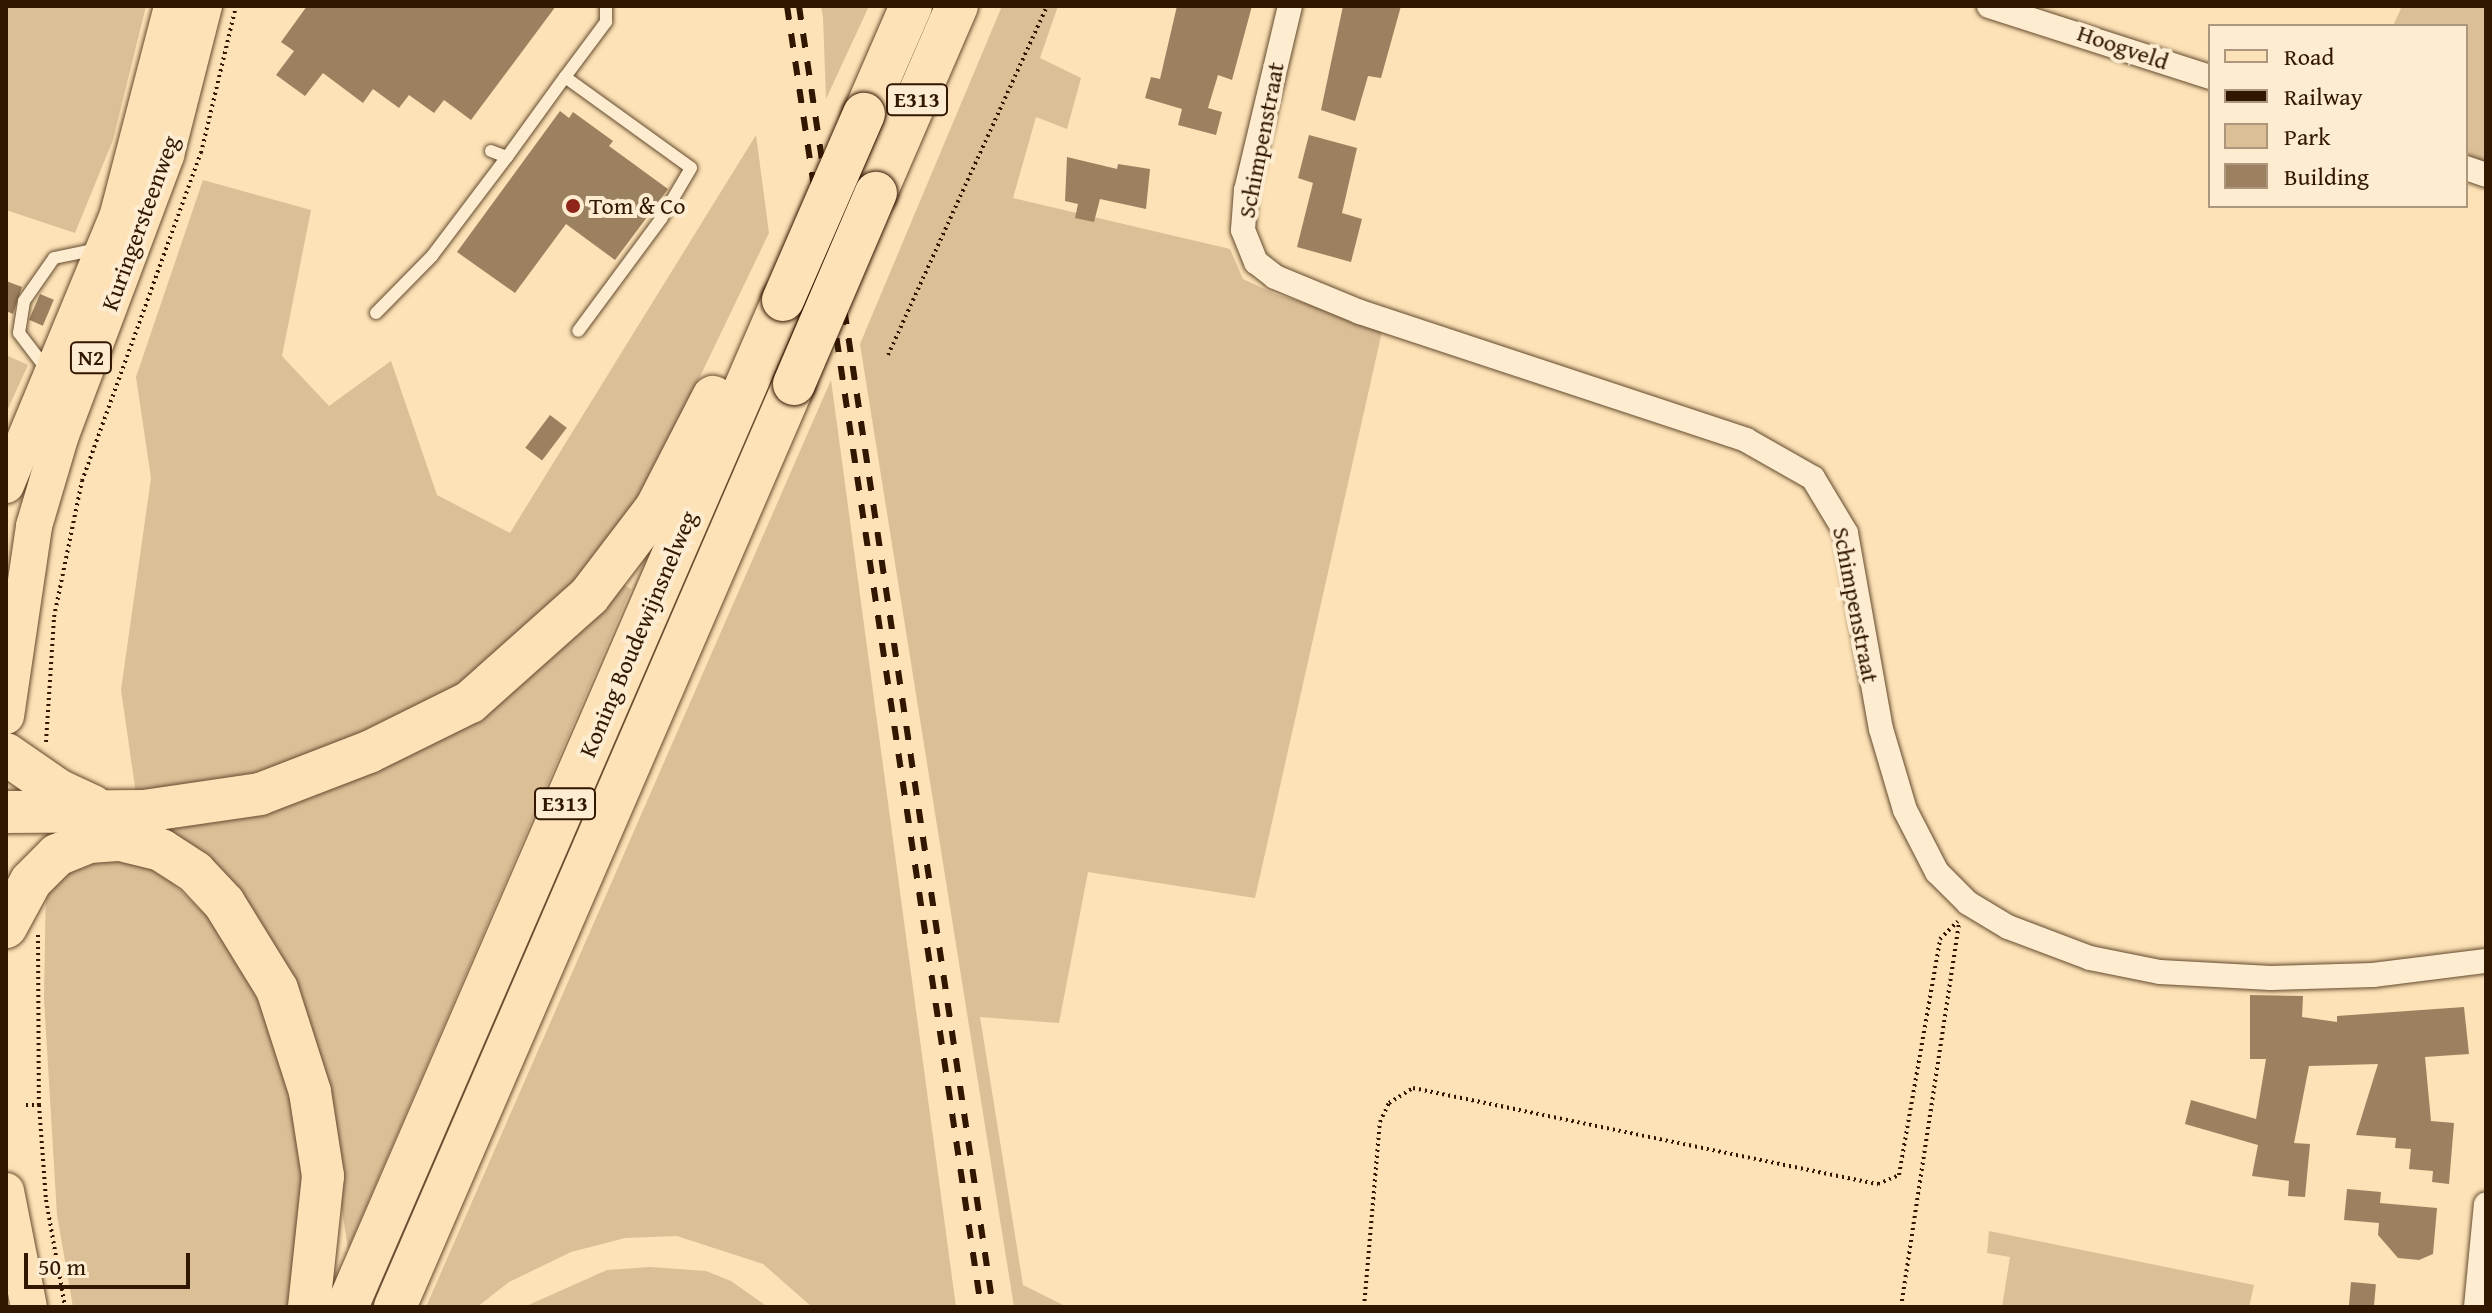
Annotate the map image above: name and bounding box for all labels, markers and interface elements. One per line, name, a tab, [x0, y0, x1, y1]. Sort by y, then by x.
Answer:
street label: Hoogveld	[2074, 18, 2172, 76]
legend	[2208, 24, 2468, 208]
text: Road	[2284, 39, 2334, 74]
street label: Schimpenstraat	[1232, 60, 1290, 220]
text: Railway	[2284, 79, 2363, 114]
road number: E313	[885, 82, 949, 118]
text: Park	[2284, 119, 2330, 154]
street label: Kuringersteenweg	[95, 132, 185, 314]
text: Building	[2284, 159, 2369, 194]
place label: Tom & Co	[589, 192, 685, 220]
marker: Tom & Co	[564, 197, 582, 215]
road number: N2	[69, 340, 113, 376]
street label: Koning Boudewijnsnelweg	[573, 507, 703, 761]
street label: Schimpenstraat	[1827, 525, 1885, 685]
road number: E313	[533, 786, 597, 822]
scale bar	[28, 1237, 194, 1287]
text: 50 m	[38, 1249, 86, 1284]

